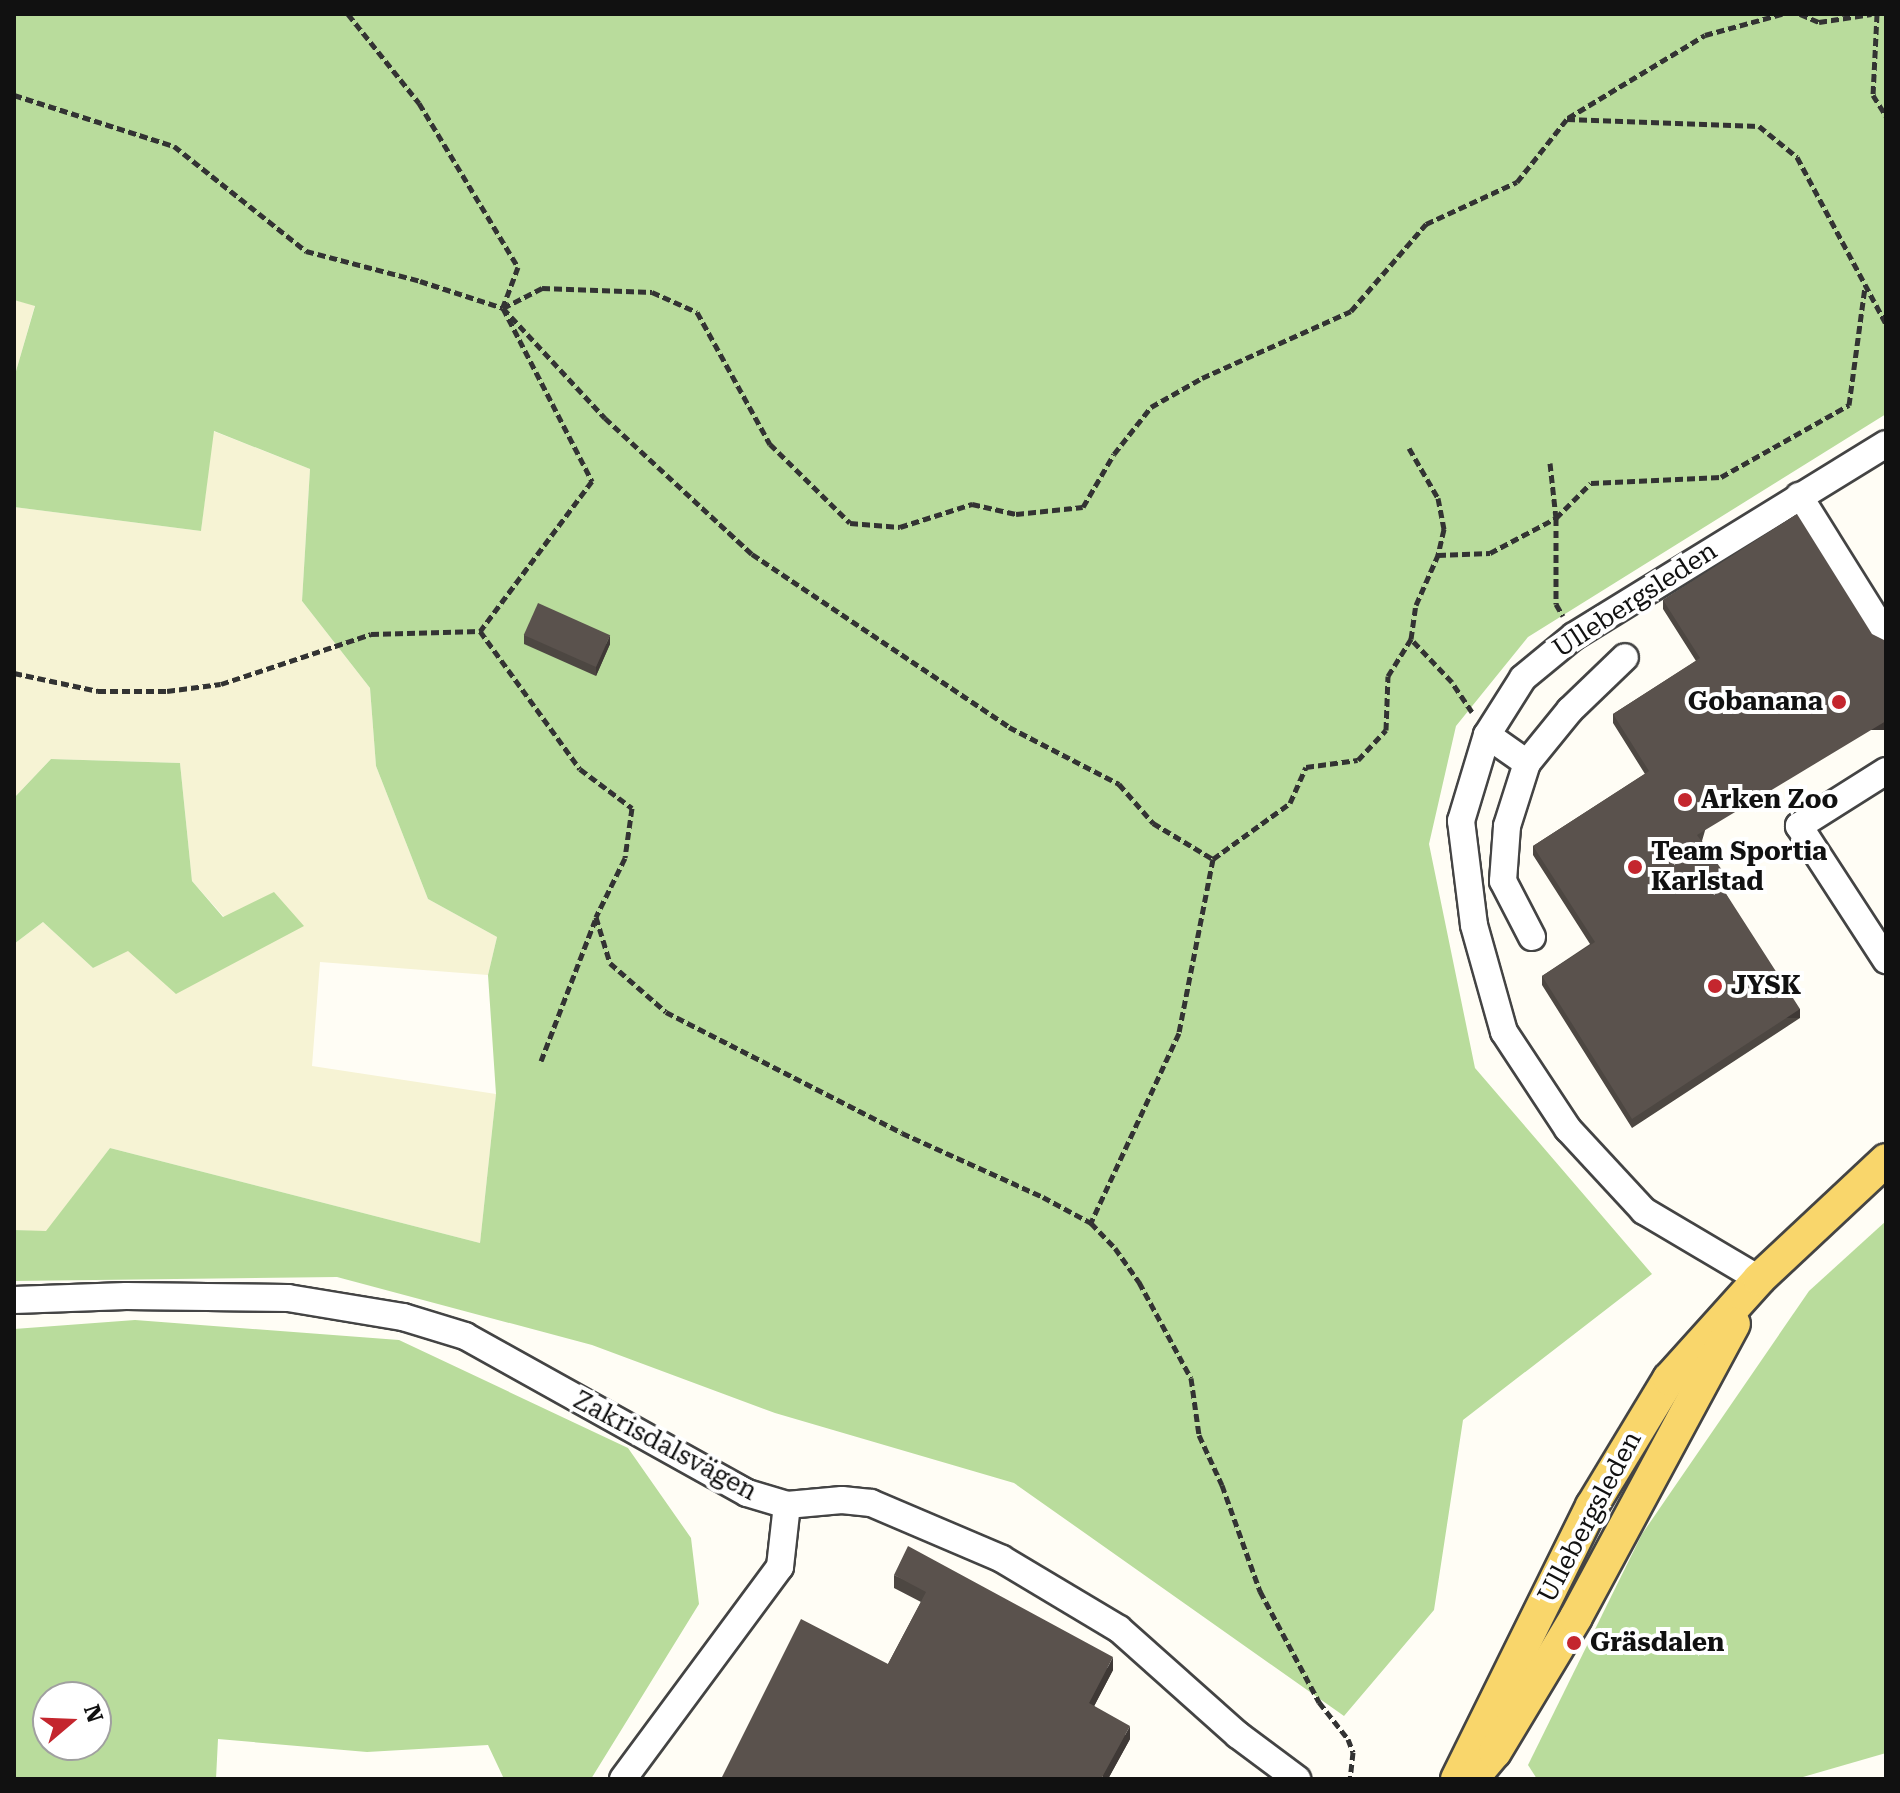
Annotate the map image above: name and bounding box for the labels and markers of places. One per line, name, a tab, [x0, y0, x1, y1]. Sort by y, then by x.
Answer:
place label: Gobanana	[1688, 686, 1823, 718]
marker: Gobanana	[1830, 693, 1848, 711]
place label: Arken Zoo	[1701, 784, 1838, 816]
marker: Arken Zoo	[1676, 791, 1694, 809]
place label: Team Sportia Karlstad	[1651, 836, 1827, 898]
marker: Team Sportia Karlstad	[1626, 858, 1644, 876]
place label: JYSK	[1731, 970, 1801, 1002]
marker: JYSK	[1706, 977, 1724, 995]
place label: Gräsdalen	[1590, 1627, 1724, 1659]
marker: Gräsdalen	[1565, 1634, 1583, 1652]

